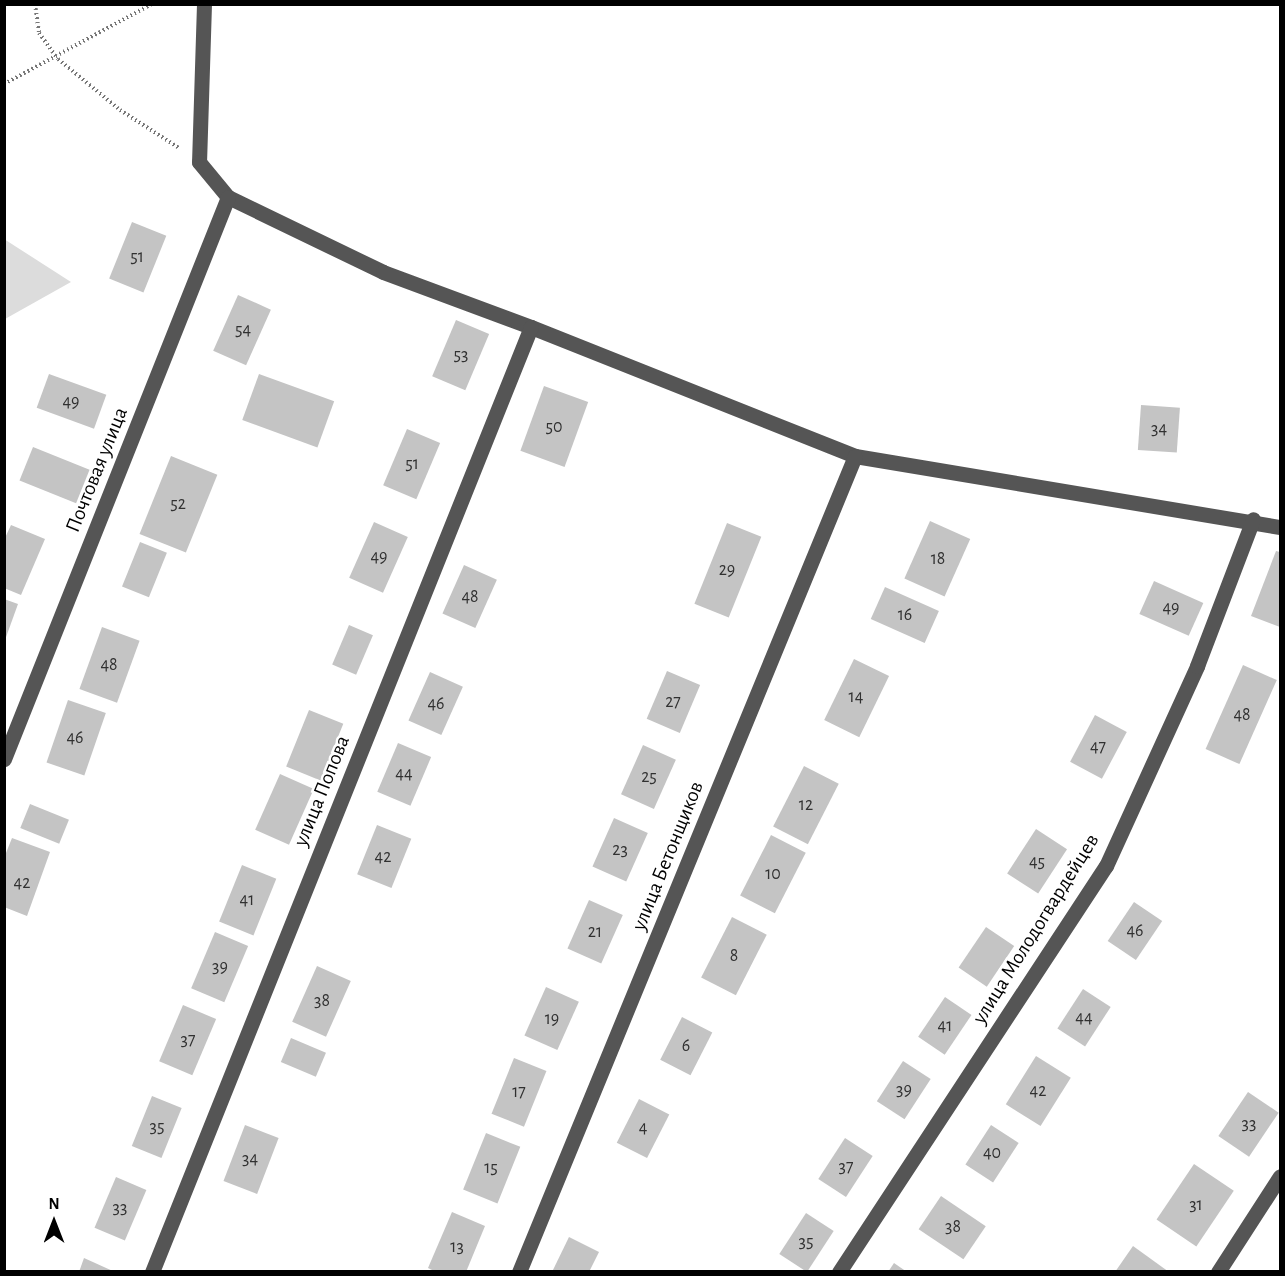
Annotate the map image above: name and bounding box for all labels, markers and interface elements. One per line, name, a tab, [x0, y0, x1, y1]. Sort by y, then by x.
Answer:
house number: 51	[130, 246, 144, 268]
house number: 54	[235, 319, 251, 341]
house number: 53	[454, 344, 468, 366]
house number: 49	[62, 391, 80, 413]
street label: Почтовая улица	[60, 404, 134, 536]
house number: 50	[545, 416, 563, 438]
house number: 34	[1151, 418, 1167, 440]
house number: 51	[405, 453, 419, 475]
house number: 52	[170, 493, 186, 515]
house number: 49	[370, 546, 388, 568]
house number: 18	[931, 548, 945, 570]
house number: 29	[719, 559, 735, 581]
house number: 48	[461, 586, 479, 608]
house number: 49	[1162, 597, 1180, 619]
house number: 16	[898, 604, 912, 626]
house number: 48	[100, 654, 118, 676]
house number: 14	[849, 686, 863, 708]
house number: 27	[665, 691, 681, 713]
house number: 46	[427, 693, 445, 715]
house number: 48	[1233, 704, 1251, 726]
house number: 46	[66, 727, 84, 749]
street label: улица Попова	[288, 732, 356, 850]
house number: 47	[1090, 736, 1106, 758]
house number: 44	[395, 763, 413, 785]
house number: 25	[641, 766, 657, 788]
street label: улица Бетонщиков	[627, 778, 709, 934]
house number: 12	[799, 794, 813, 816]
street label: улица Молодогвардейцев	[967, 829, 1105, 1029]
house number: 23	[612, 839, 628, 861]
house number: 42	[375, 846, 391, 868]
house number: 45	[1029, 851, 1045, 873]
house number: 10	[765, 863, 781, 885]
house number: 42	[14, 872, 30, 894]
house number: 41	[240, 889, 254, 911]
house number: 46	[1126, 920, 1144, 942]
house number: 21	[588, 921, 602, 943]
house number: 8	[730, 945, 738, 967]
house number: 39	[212, 956, 228, 978]
house number: 38	[314, 990, 330, 1012]
house number: 44	[1075, 1007, 1093, 1029]
house number: 19	[545, 1008, 559, 1030]
house number: 41	[938, 1015, 952, 1037]
house number: 37	[181, 1029, 195, 1051]
house number: 6	[682, 1035, 690, 1057]
house number: 39	[896, 1079, 912, 1101]
house number: 42	[1030, 1080, 1046, 1102]
house number: 17	[512, 1081, 526, 1103]
house number: 33	[1242, 1113, 1256, 1135]
house number: 35	[150, 1116, 164, 1138]
house number: 4	[639, 1117, 647, 1139]
house number: 40	[983, 1142, 1001, 1164]
house number: 34	[242, 1148, 258, 1170]
house number: 37	[839, 1156, 853, 1178]
house number: 15	[484, 1157, 498, 1179]
north arrow	[24, 1192, 84, 1252]
house number: 31	[1189, 1194, 1203, 1216]
text: N	[48, 1196, 60, 1212]
house number: 33	[113, 1197, 127, 1219]
house number: 38	[945, 1216, 961, 1238]
house number: 35	[799, 1231, 813, 1253]
house number: 13	[450, 1236, 464, 1258]

